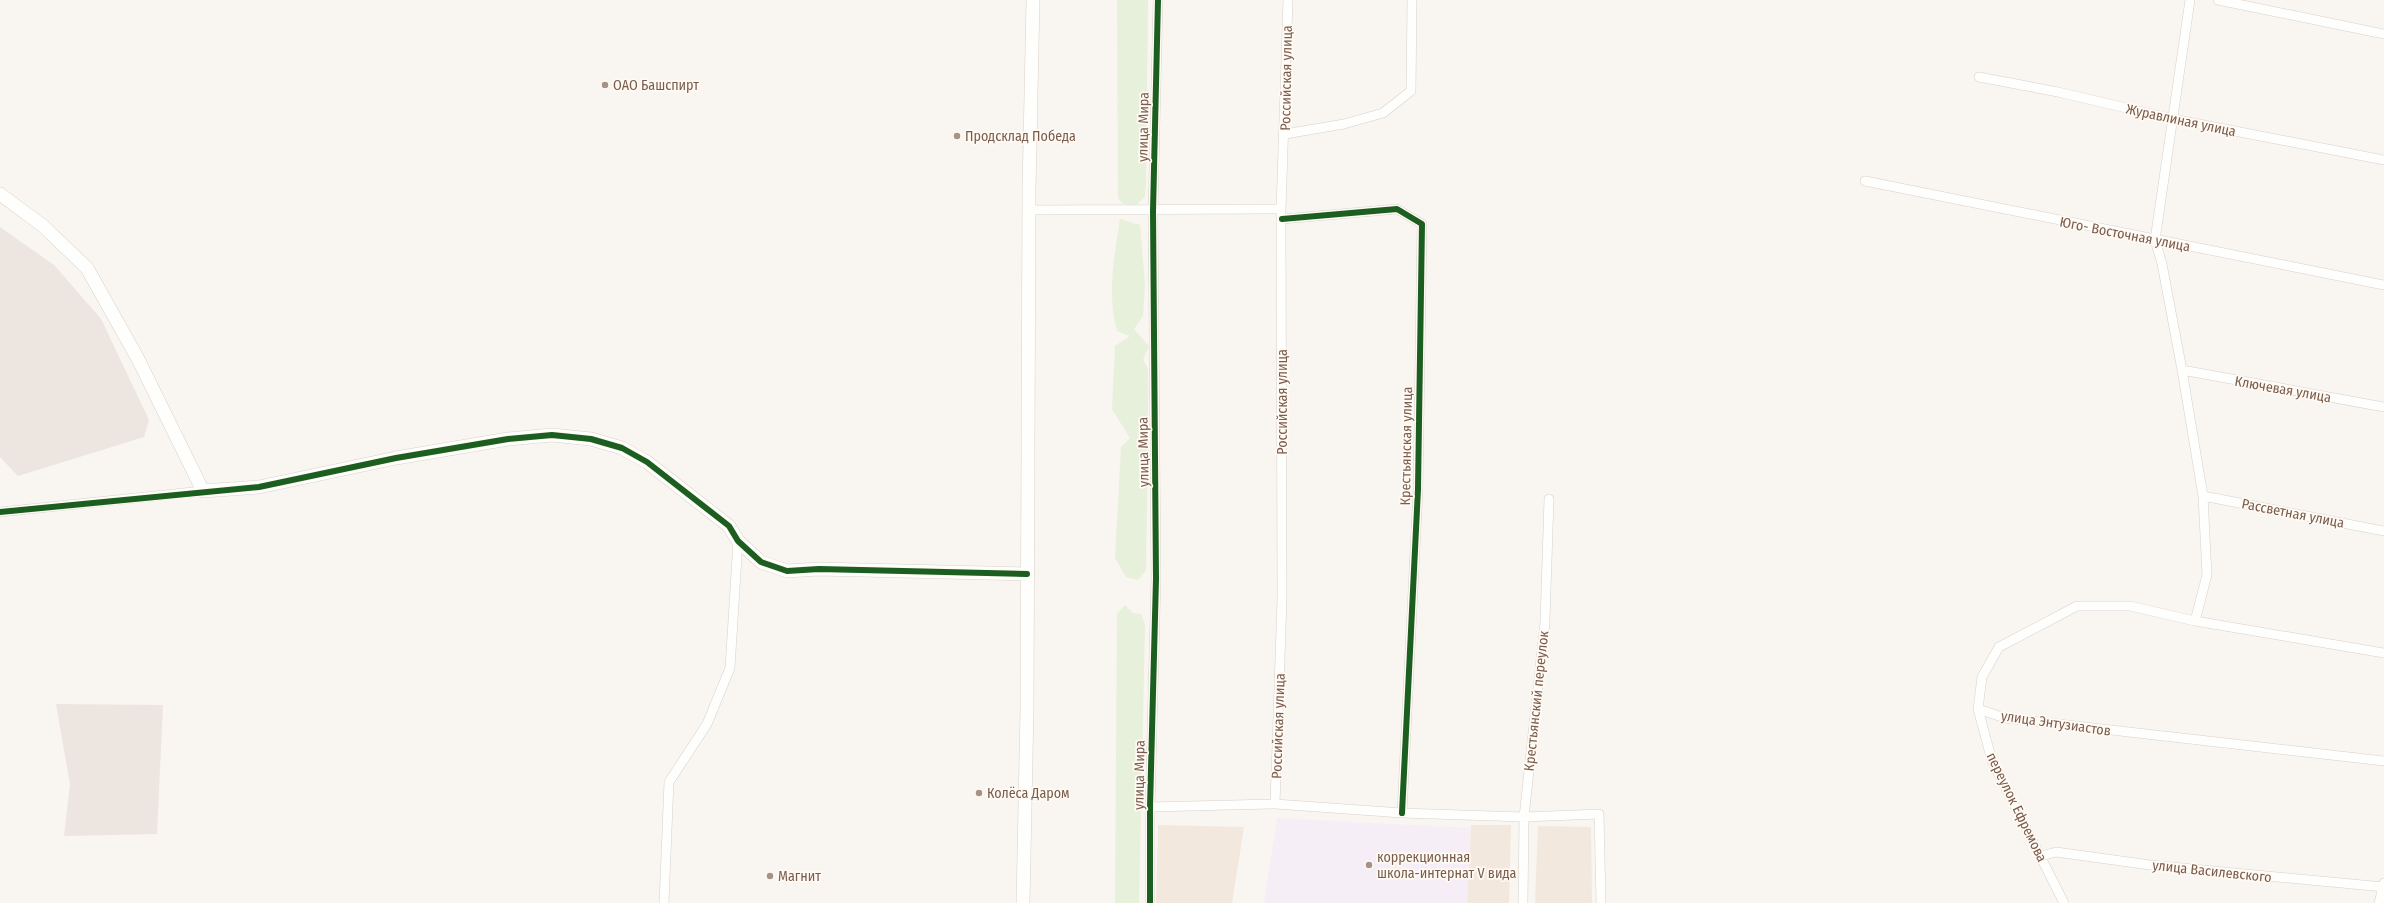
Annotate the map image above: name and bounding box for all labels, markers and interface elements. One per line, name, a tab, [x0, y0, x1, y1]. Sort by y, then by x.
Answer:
street label: Российская улица	[1277, 25, 1296, 131]
place label: ОАО Башспирт	[613, 77, 699, 94]
marker: ОАО Башспирт	[600, 80, 610, 90]
street label: улица Мира	[1134, 92, 1153, 162]
street label: Журавлиная улица	[2124, 101, 2238, 140]
place label: Продсклад Победа	[965, 128, 1076, 145]
marker: Продсклад Победа	[952, 131, 962, 141]
street label: Юго- Восточная улица	[2058, 213, 2192, 256]
street label: Российская улица	[1274, 349, 1291, 455]
street label: Ключевая улица	[2233, 373, 2333, 406]
street label: Крестьянская улица	[1397, 386, 1416, 506]
street label: улица Мира	[1134, 417, 1153, 487]
street label: Рассветная улица	[2240, 495, 2346, 532]
street label: Крестьянский переулок	[1521, 630, 1552, 772]
street label: Российская улица	[1268, 673, 1289, 779]
street label: улица Энтузиастов	[2000, 707, 2112, 740]
street label: улица Мира	[1130, 740, 1149, 810]
street label: переулок Ефремова	[1983, 750, 2050, 865]
place label: Колёса Даром	[987, 785, 1070, 802]
marker: Колёса Даром	[974, 788, 984, 798]
place label: коррекционная школа-интернат V вида	[1377, 849, 1516, 882]
street label: улица Василевского	[2152, 857, 2272, 886]
marker: коррекционная школа-интернат V вида	[1364, 860, 1374, 870]
place label: Магнит	[778, 868, 821, 885]
marker: Магнит	[765, 871, 775, 881]

